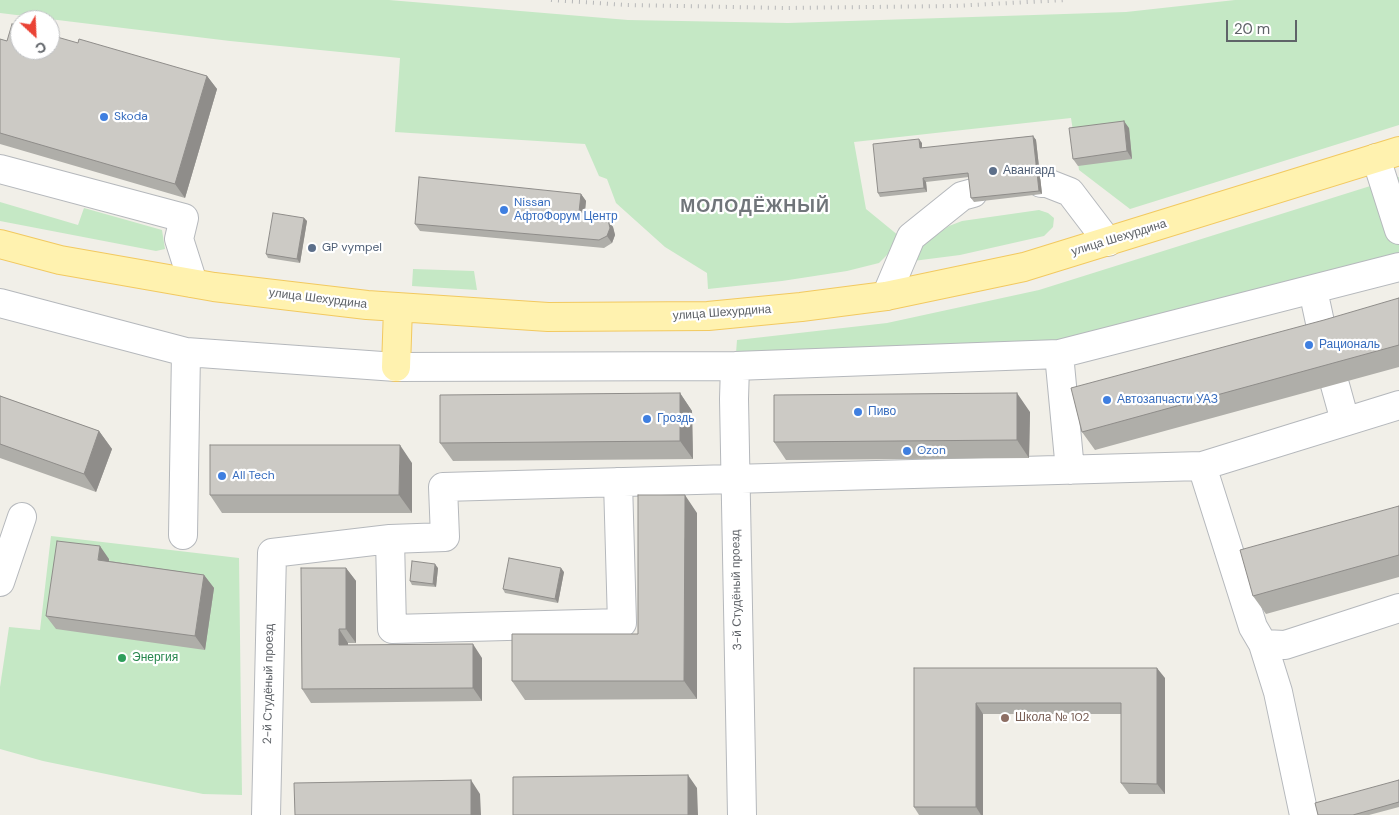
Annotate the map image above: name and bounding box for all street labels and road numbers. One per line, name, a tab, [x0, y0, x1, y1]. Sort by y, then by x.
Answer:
street label: улица Шехурдина	[1070, 217, 1168, 259]
street label: улица Шехурдина	[268, 286, 368, 312]
street label: улица Шехурдина	[672, 302, 772, 324]
street label: 3-й Студёный проезд	[729, 530, 745, 650]
street label: 2-й Студёный проезд	[261, 624, 277, 744]

